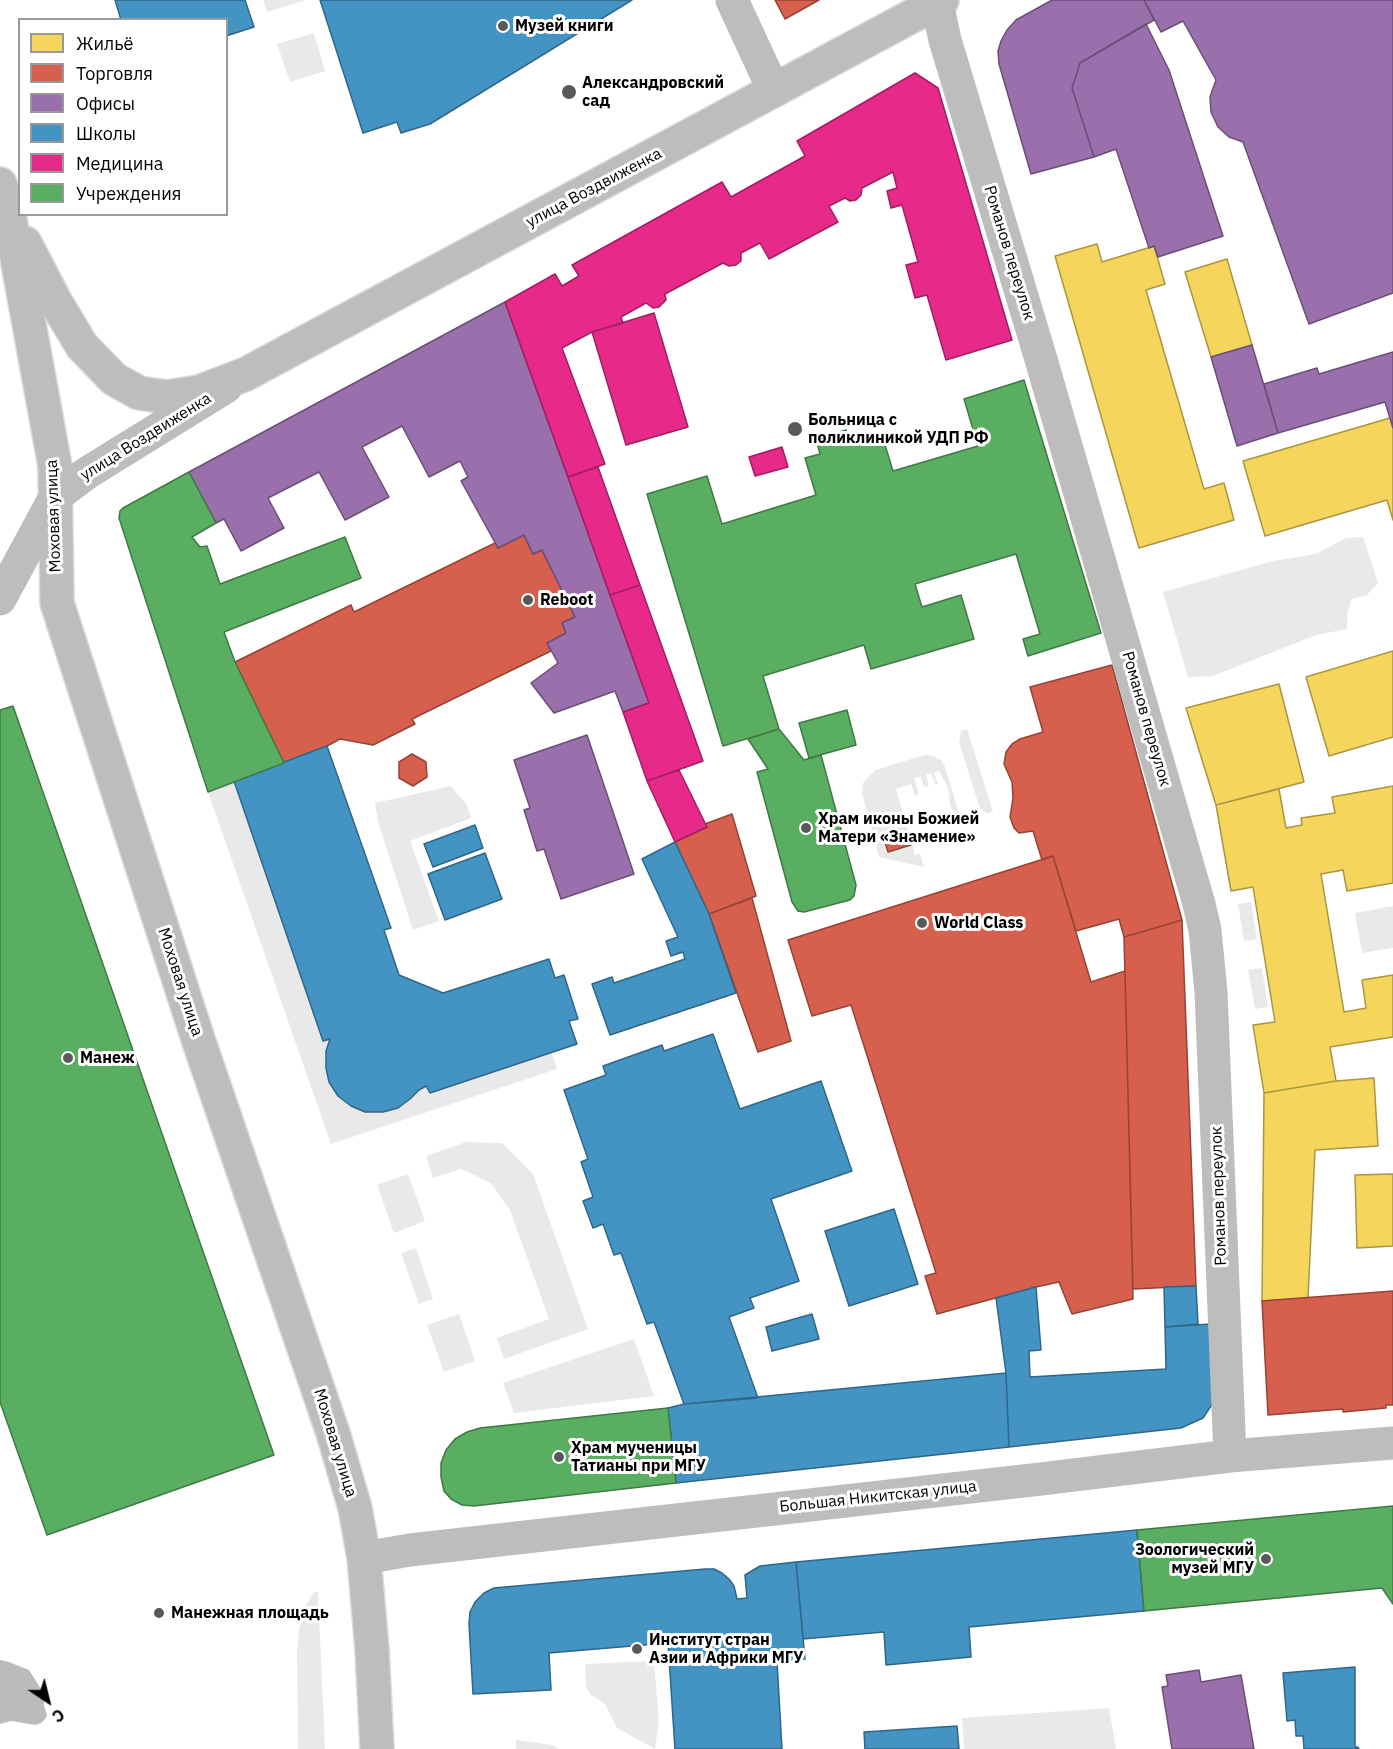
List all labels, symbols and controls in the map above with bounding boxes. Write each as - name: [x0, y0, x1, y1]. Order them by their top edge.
- place label: Музей книги: [515, 16, 614, 36]
- legend: [18, 18, 228, 216]
- marker: Музей книги: [496, 19, 510, 33]
- text: Жильё: [76, 32, 133, 55]
- text: Торговля: [76, 62, 153, 85]
- place label: Александровский сад: [582, 73, 724, 111]
- marker: Александровский сад: [560, 83, 578, 101]
- text: Офисы: [76, 92, 135, 115]
- text: Школы: [76, 122, 136, 145]
- street label: улица Воздвиженка: [523, 144, 665, 232]
- text: Медицина: [76, 152, 163, 175]
- text: Учреждения: [76, 182, 181, 205]
- street label: Романов переулок: [979, 183, 1039, 323]
- street label: улица Воздвиженка: [77, 389, 215, 485]
- place label: Больница с поликлиникой УДП РФ: [808, 410, 988, 448]
- marker: Больница с поликлиникой УДП РФ: [786, 420, 804, 438]
- street label: Моховая улица: [42, 459, 66, 573]
- place label: Reboot: [540, 590, 593, 610]
- marker: Reboot: [521, 593, 535, 607]
- street label: Романов переулок: [1118, 649, 1174, 789]
- place label: Храм иконы Божией Матери «Знамение»: [818, 809, 979, 847]
- marker: Храм иконы Божией Матери «Знамение»: [799, 821, 813, 835]
- place label: World Class: [934, 913, 1023, 933]
- marker: World Class: [915, 916, 929, 930]
- street label: Моховая улица: [153, 925, 207, 1039]
- place label: Манеж: [80, 1048, 135, 1068]
- marker: Манеж: [61, 1051, 75, 1065]
- street label: Романов переулок: [1207, 1126, 1231, 1266]
- street label: Моховая улица: [309, 1386, 361, 1500]
- place label: Храм мученицы Татианы при МГУ: [571, 1438, 706, 1476]
- marker: Храм мученицы Татианы при МГУ: [552, 1450, 566, 1464]
- street label: Большая Никитская улица: [778, 1477, 978, 1517]
- place label: Зоологический музей МГУ: [1135, 1540, 1254, 1578]
- marker: Зоологический музей МГУ: [1259, 1552, 1273, 1566]
- place label: Манежная площадь: [171, 1603, 329, 1623]
- marker: Манежная площадь: [152, 1606, 166, 1620]
- place label: Институт стран Азии и Африки МГУ: [649, 1630, 803, 1668]
- marker: Институт стран Азии и Африки МГУ: [630, 1642, 644, 1656]
- north arrow: [18, 1671, 78, 1731]
- text: С: [48, 1705, 68, 1727]

